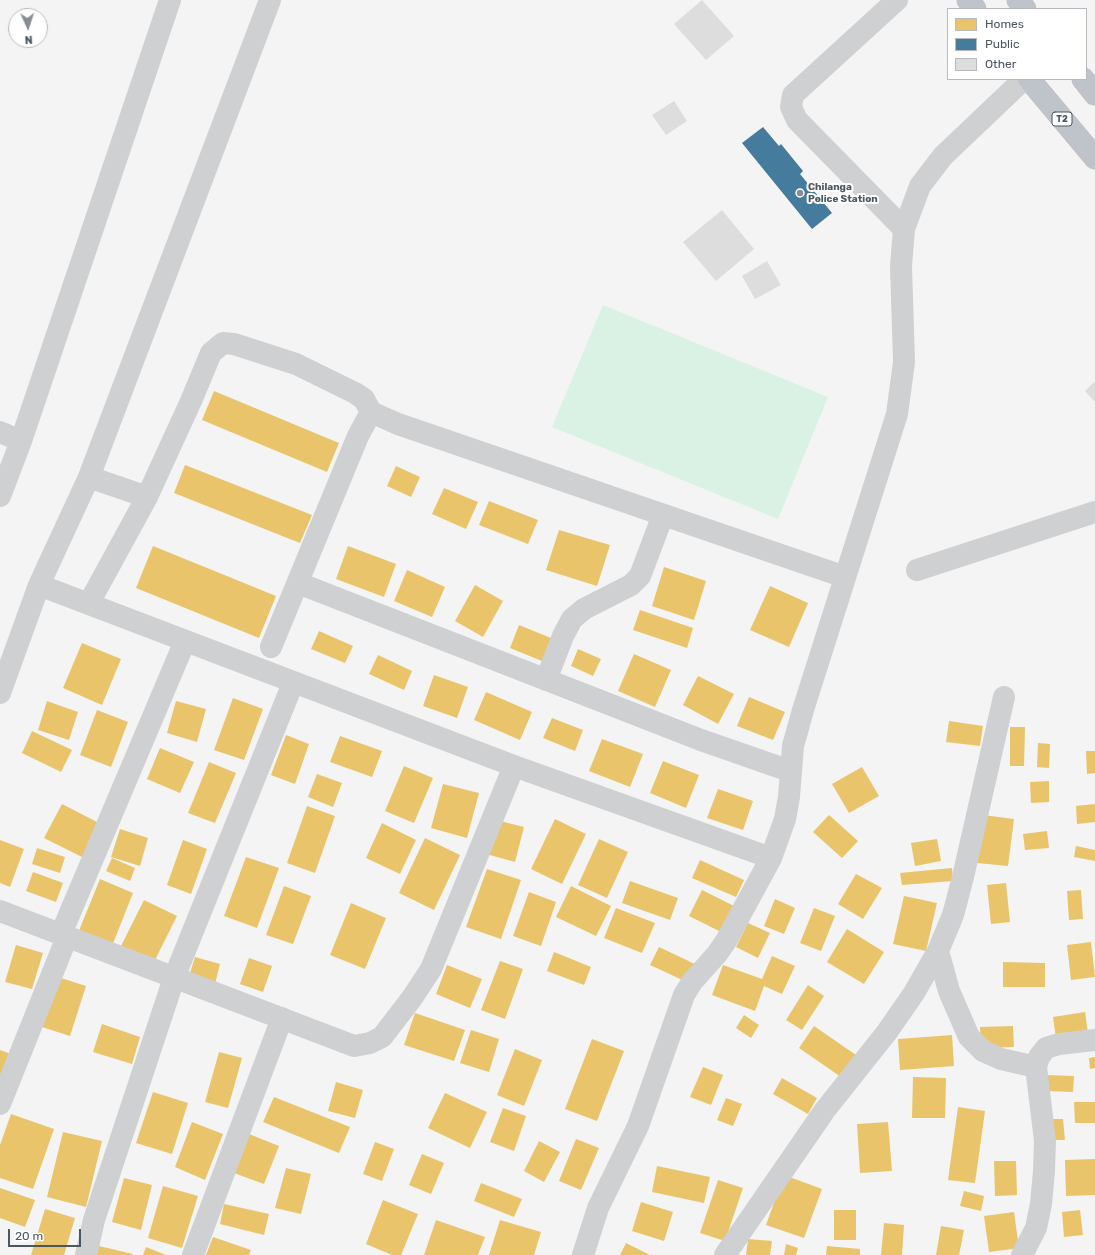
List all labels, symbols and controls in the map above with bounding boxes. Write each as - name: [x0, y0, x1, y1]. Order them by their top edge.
- north arrow: [8, 8, 48, 48]
- legend: [947, 8, 1087, 80]
- text: Homes: [985, 17, 1024, 31]
- text: N: [24, 33, 33, 46]
- text: Public: [985, 37, 1020, 51]
- text: Other: [985, 57, 1016, 71]
- road number: T2: [1052, 112, 1072, 126]
- place label: Chilanga Police Station: [808, 181, 878, 204]
- marker: Chilanga Police Station: [795, 188, 805, 198]
- scale bar: [10, 1221, 83, 1247]
- text: 20 m: [15, 1229, 43, 1243]

